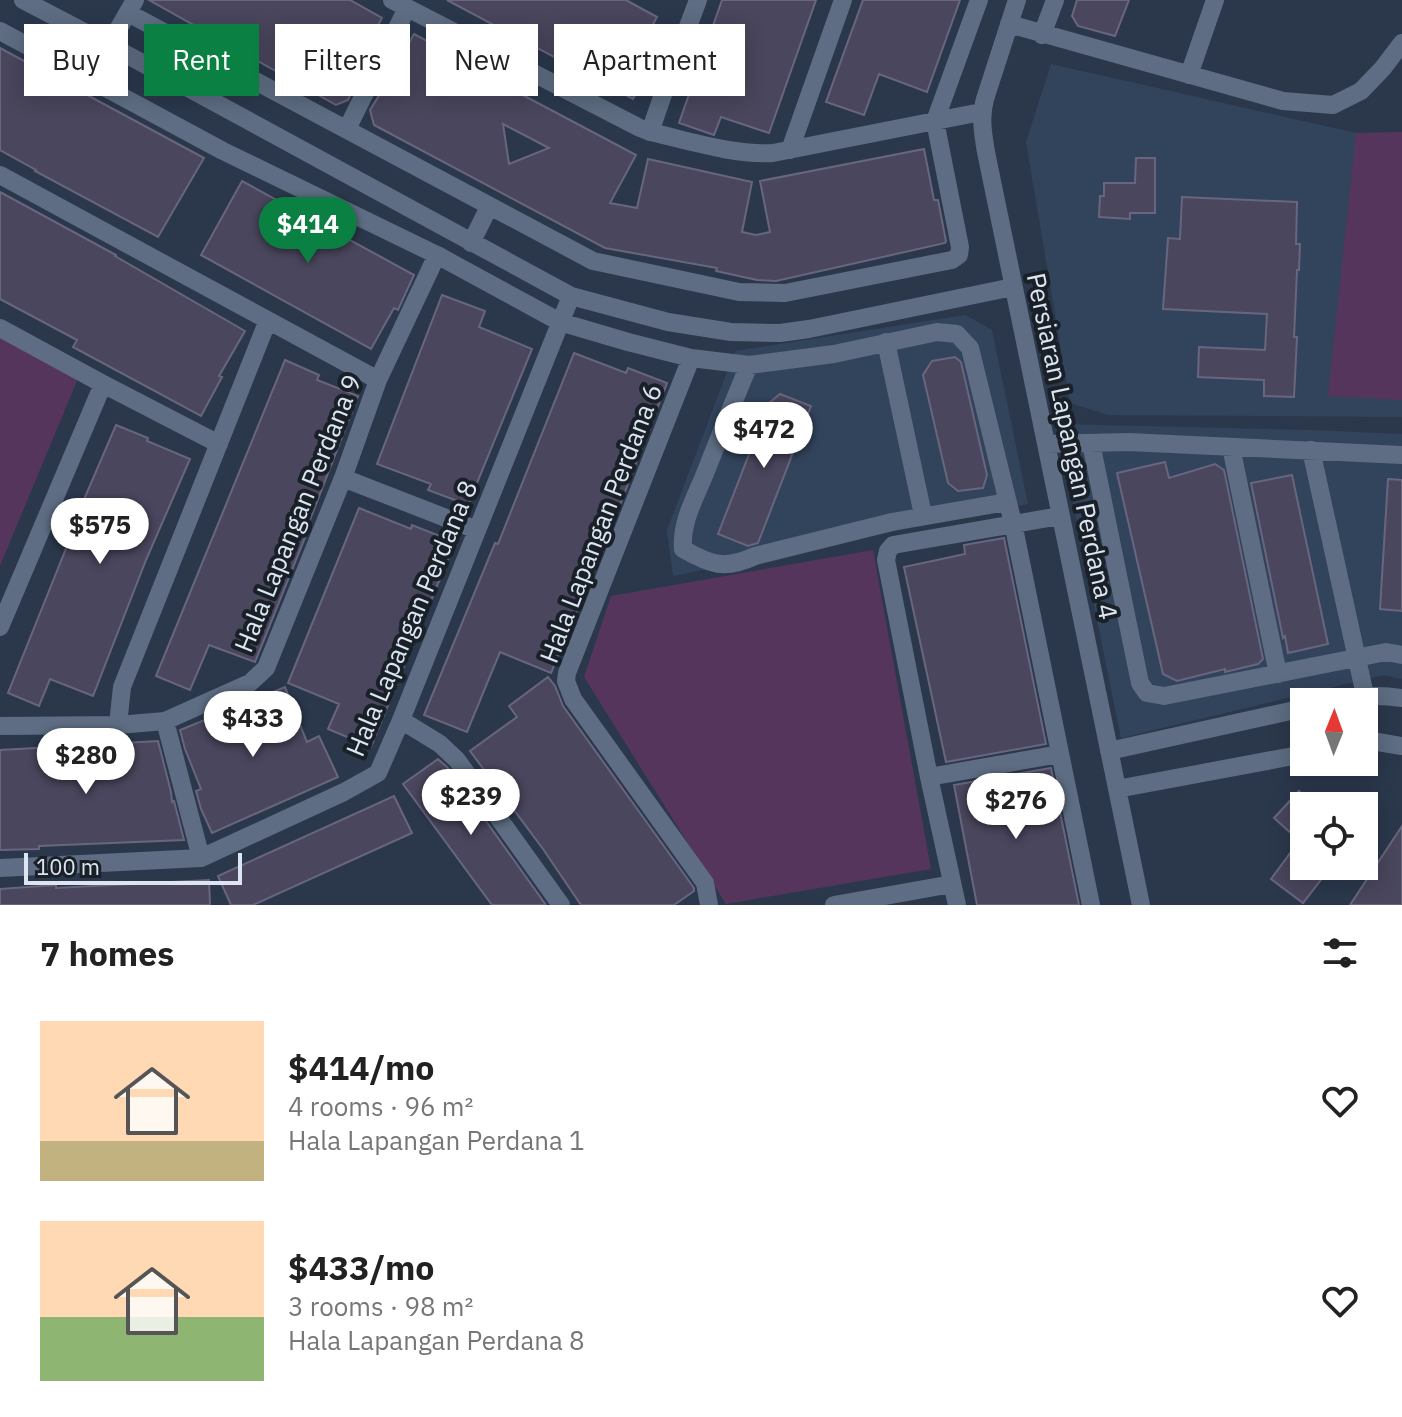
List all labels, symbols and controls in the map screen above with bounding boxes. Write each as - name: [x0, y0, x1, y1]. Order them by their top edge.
- chip: Buy: [24, 24, 128, 96]
- chip: Rent: [144, 24, 259, 96]
- chip: Filters: [275, 24, 410, 96]
- chip: New: [426, 24, 538, 96]
- chip: Apartment: [554, 24, 745, 96]
- pin: $414: [261, 197, 355, 265]
- text: $414: [277, 206, 339, 240]
- street label: Persiaran Lapangan Perdana 4: [1020, 270, 1126, 622]
- street label: Hala Lapangan Perdana 9: [226, 369, 368, 657]
- street label: Hala Lapangan Perdana 6: [531, 378, 669, 668]
- pin: $472: [717, 402, 811, 470]
- text: $472: [733, 411, 795, 445]
- street label: Hala Lapangan Perdana 8: [337, 475, 485, 761]
- pin: $575: [53, 498, 147, 566]
- text: $575: [69, 507, 131, 541]
- north arrow: [1290, 688, 1378, 776]
- map controls: [1290, 688, 1378, 880]
- pin: $433: [206, 691, 300, 759]
- text: $433: [222, 700, 284, 734]
- pin: $280: [39, 728, 133, 796]
- text: $280: [55, 737, 117, 771]
- pin: $239: [424, 769, 518, 837]
- pin: $276: [969, 773, 1063, 841]
- text: $239: [440, 778, 502, 812]
- text: $276: [985, 782, 1047, 816]
- button: locate: [1290, 792, 1378, 880]
- scale bar: [24, 849, 242, 885]
- text: 100 m: [36, 852, 100, 881]
- text: 7 homes: [40, 931, 175, 975]
- icon: filters: [1318, 931, 1362, 975]
- text: $414/mo: [288, 1045, 435, 1089]
- icon: home: [104, 1053, 200, 1149]
- icon: heart: [1318, 1079, 1362, 1123]
- text: 4 rooms · 96 m²: [288, 1089, 473, 1123]
- text: Hala Lapangan Perdana 1: [288, 1123, 585, 1157]
- text: $433/mo: [288, 1245, 435, 1289]
- icon: home: [104, 1253, 200, 1349]
- icon: heart: [1318, 1279, 1362, 1323]
- text: 3 rooms · 98 m²: [288, 1289, 473, 1323]
- text: Hala Lapangan Perdana 8: [288, 1323, 585, 1357]

